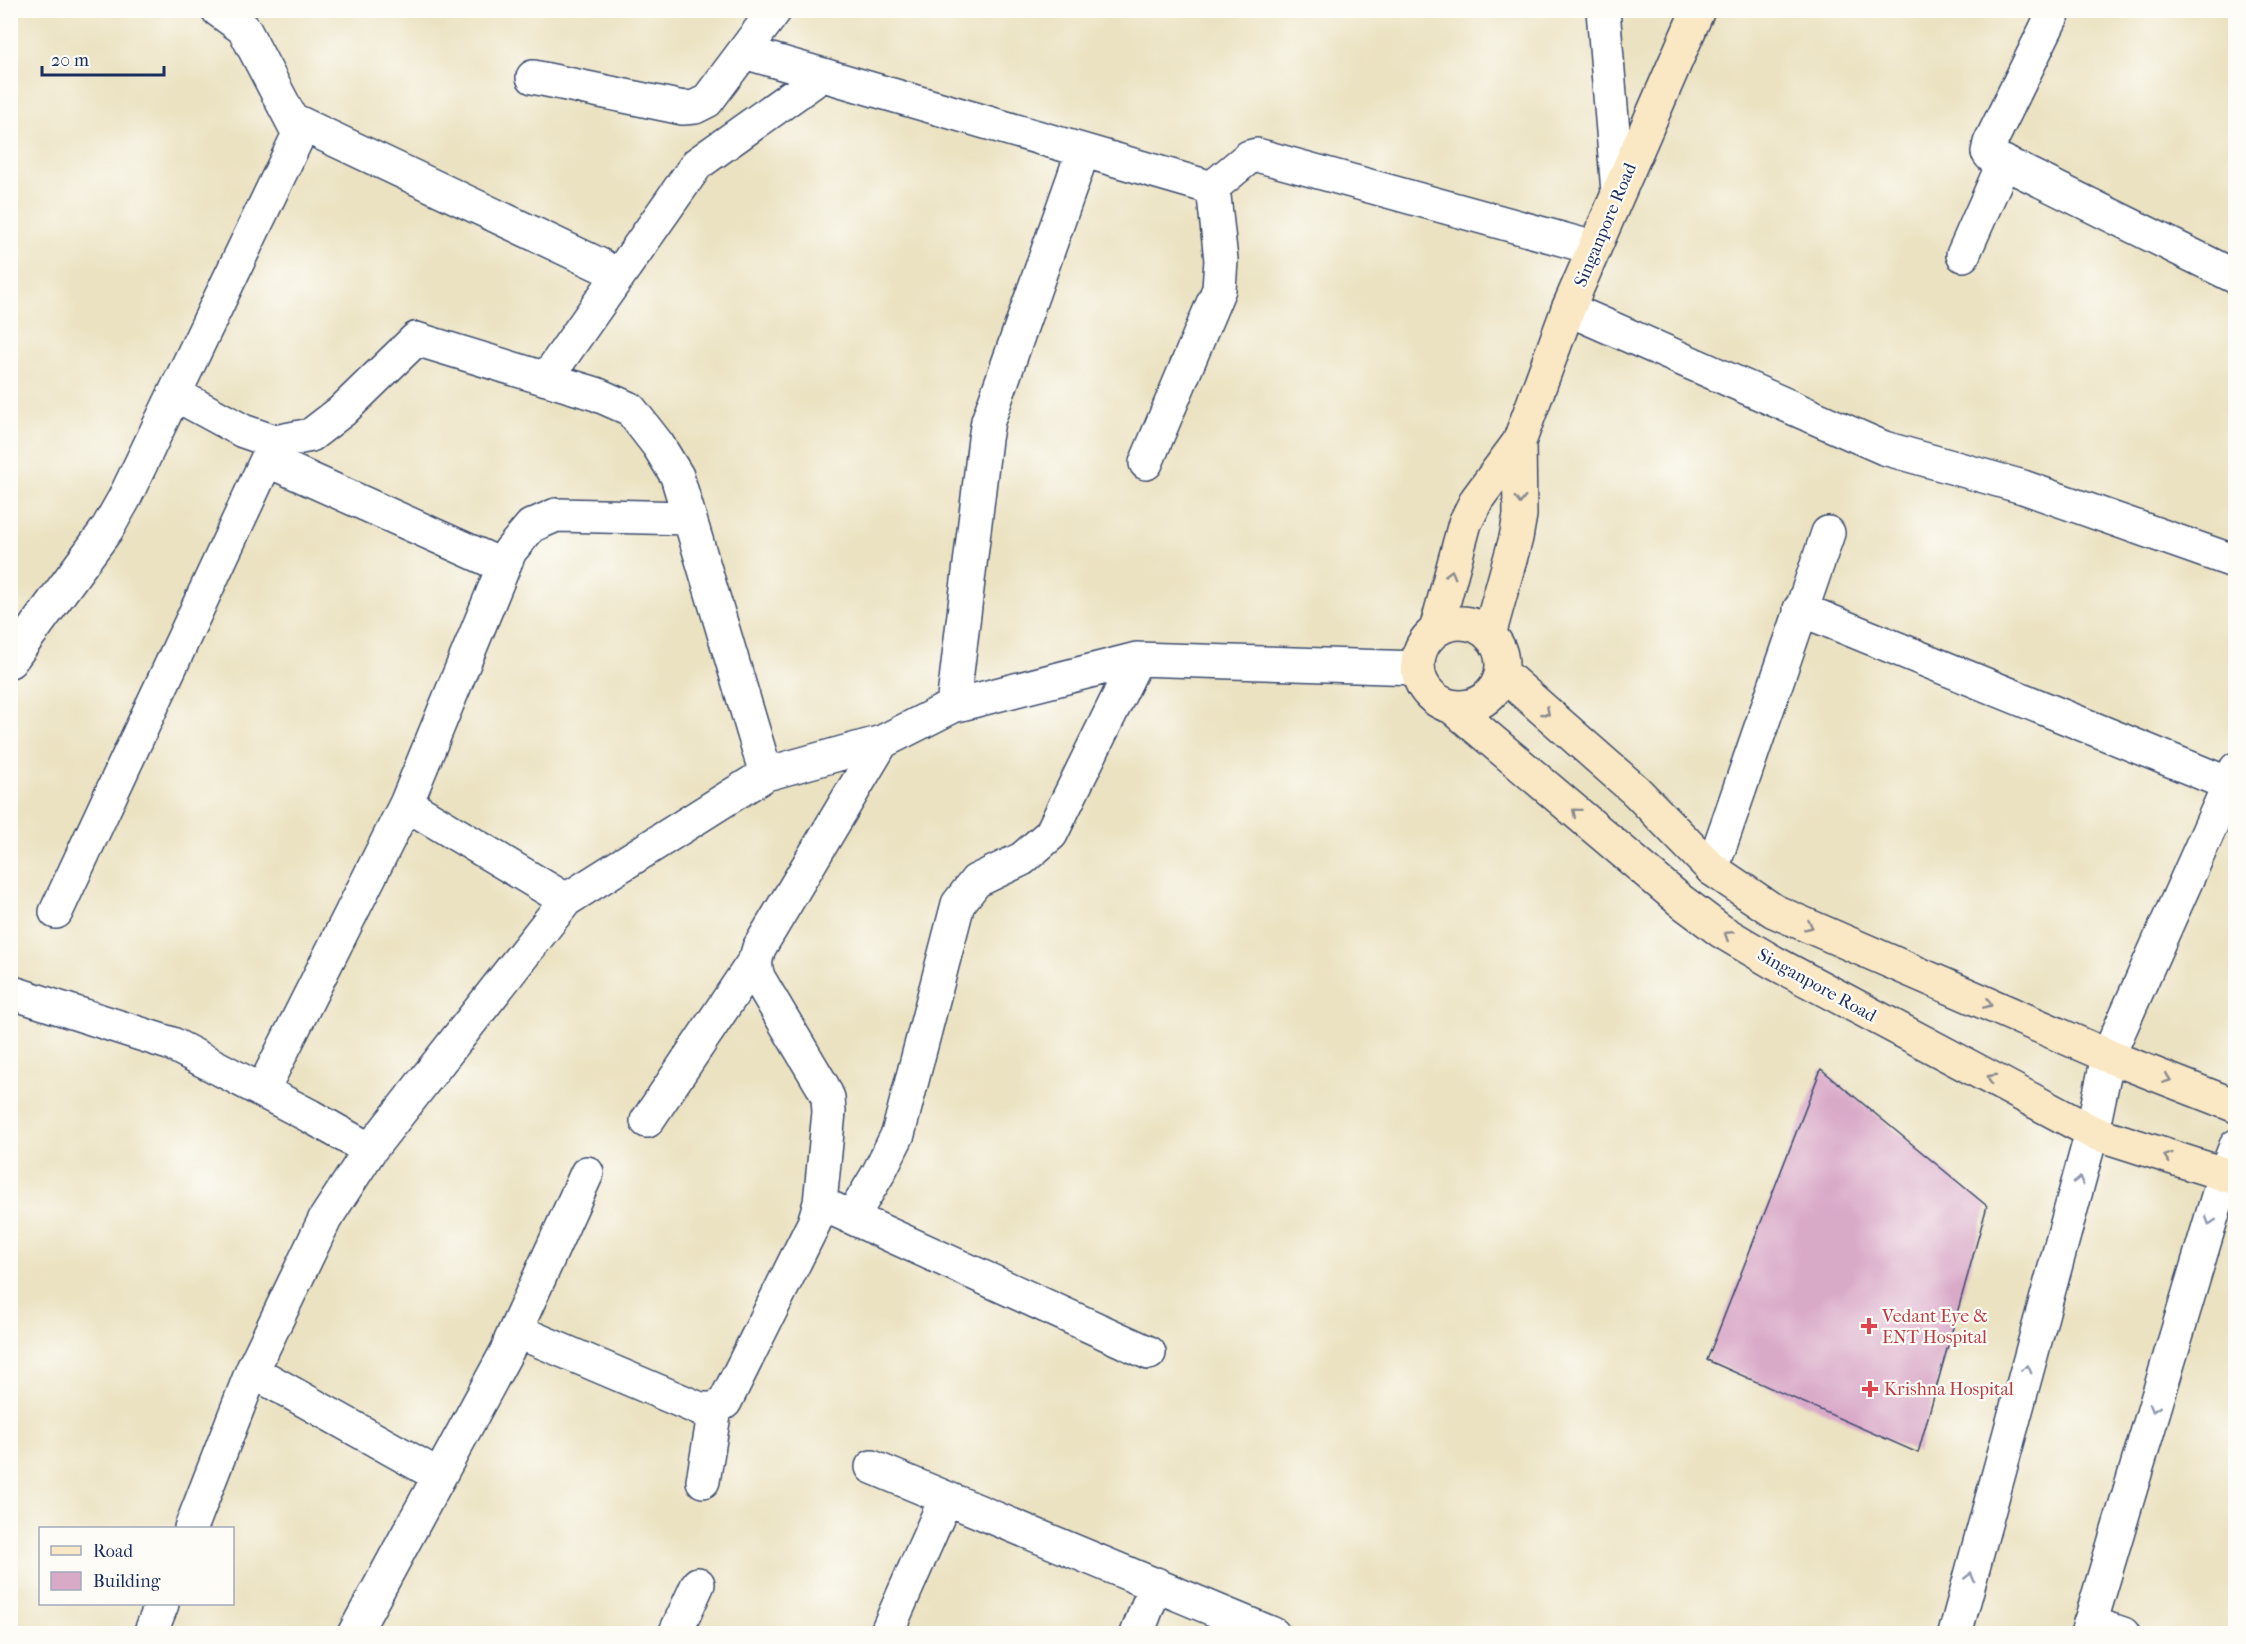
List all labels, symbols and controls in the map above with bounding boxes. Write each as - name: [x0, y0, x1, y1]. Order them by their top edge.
- scale bar: [42, 39, 164, 77]
- text: 20 m: [51, 50, 89, 71]
- street label: Singanpore Road: [1570, 160, 1641, 290]
- one-way arrow: [1513, 496, 1526, 505]
- one-way arrow: [1444, 569, 1456, 579]
- one-way arrow: [1539, 705, 1549, 716]
- one-way arrow: [1572, 808, 1583, 819]
- one-way arrow: [1802, 919, 1813, 931]
- one-way arrow: [1724, 930, 1734, 942]
- street label: Singanpore Road: [1754, 944, 1880, 1027]
- one-way arrow: [1981, 997, 1992, 1009]
- one-way arrow: [2162, 1072, 2172, 1085]
- one-way arrow: [1987, 1074, 1997, 1085]
- one-way arrow: [2163, 1152, 2174, 1165]
- one-way arrow: [2071, 1176, 2084, 1186]
- one-way arrow: [2205, 1216, 2217, 1226]
- place label: Vedant Eye & ENT Hospital: [1881, 1306, 1988, 1348]
- marker: Vedant Eye & ENT Hospital: [1860, 1317, 1878, 1335]
- one-way arrow: [2020, 1364, 2032, 1375]
- place label: Krishna Hospital: [1884, 1379, 2014, 1400]
- marker: Krishna Hospital: [1861, 1380, 1879, 1398]
- one-way arrow: [2149, 1402, 2161, 1413]
- legend: [39, 1527, 234, 1605]
- text: Road: [93, 1541, 133, 1562]
- text: Building: [93, 1571, 161, 1592]
- one-way arrow: [1963, 1572, 1975, 1583]

